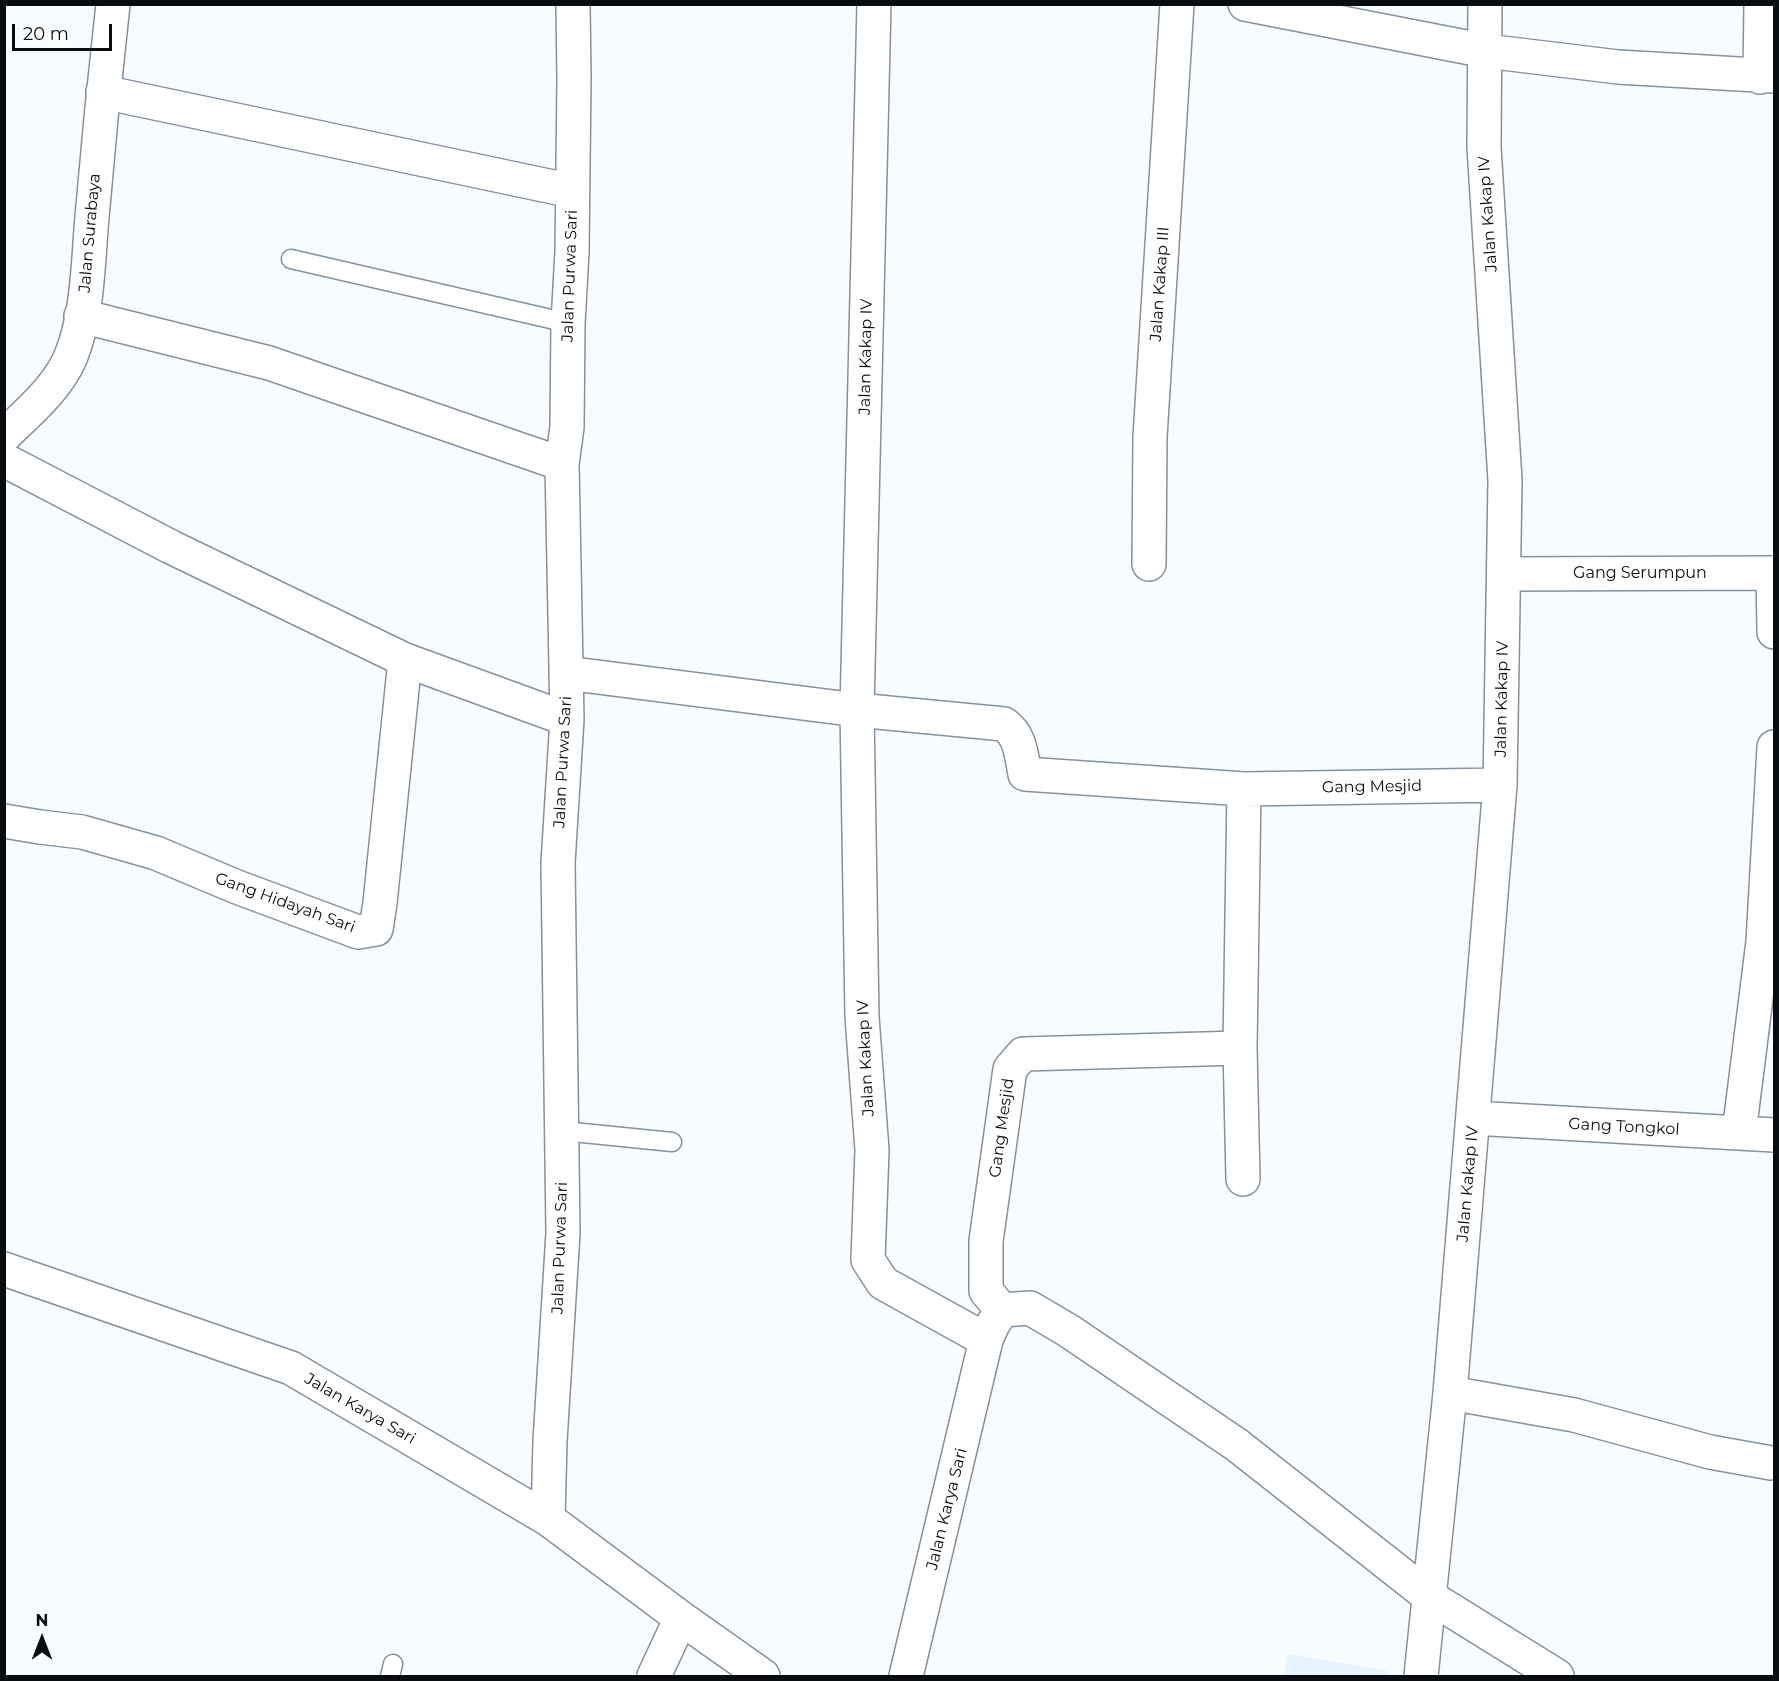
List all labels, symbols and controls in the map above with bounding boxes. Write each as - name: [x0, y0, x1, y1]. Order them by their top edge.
- scale bar: [15, 12, 116, 50]
- text: 20 m: [23, 23, 69, 45]
- street label: Jalan Kakap IV: [1474, 155, 1502, 273]
- street label: Jalan Surabaya: [75, 173, 105, 293]
- street label: Jalan Purwa Sari: [558, 210, 582, 342]
- street label: Jalan Kakap III: [1146, 226, 1174, 342]
- street label: Jalan Kakap IV: [855, 299, 877, 415]
- street label: Gang Serumpun: [1573, 563, 1707, 583]
- street label: Jalan Kakap IV: [1491, 641, 1513, 757]
- street label: Jalan Purwa Sari: [550, 695, 576, 829]
- street label: Gang Mesjid: [1322, 777, 1422, 797]
- street label: Gang Hidayah Sari: [212, 869, 358, 937]
- street label: Jalan Kakap IV: [853, 999, 879, 1117]
- street label: Gang Mesjid: [986, 1077, 1018, 1179]
- street label: Gang Tongkol: [1568, 1114, 1680, 1140]
- street label: Jalan Kakap IV: [1453, 1125, 1483, 1243]
- street label: Jalan Purwa Sari: [548, 1182, 572, 1314]
- street label: Jalan Karya Sari: [301, 1369, 419, 1449]
- street label: Jalan Karya Sari: [923, 1446, 971, 1572]
- north arrow: [12, 1609, 72, 1669]
- text: N: [36, 1611, 48, 1630]

